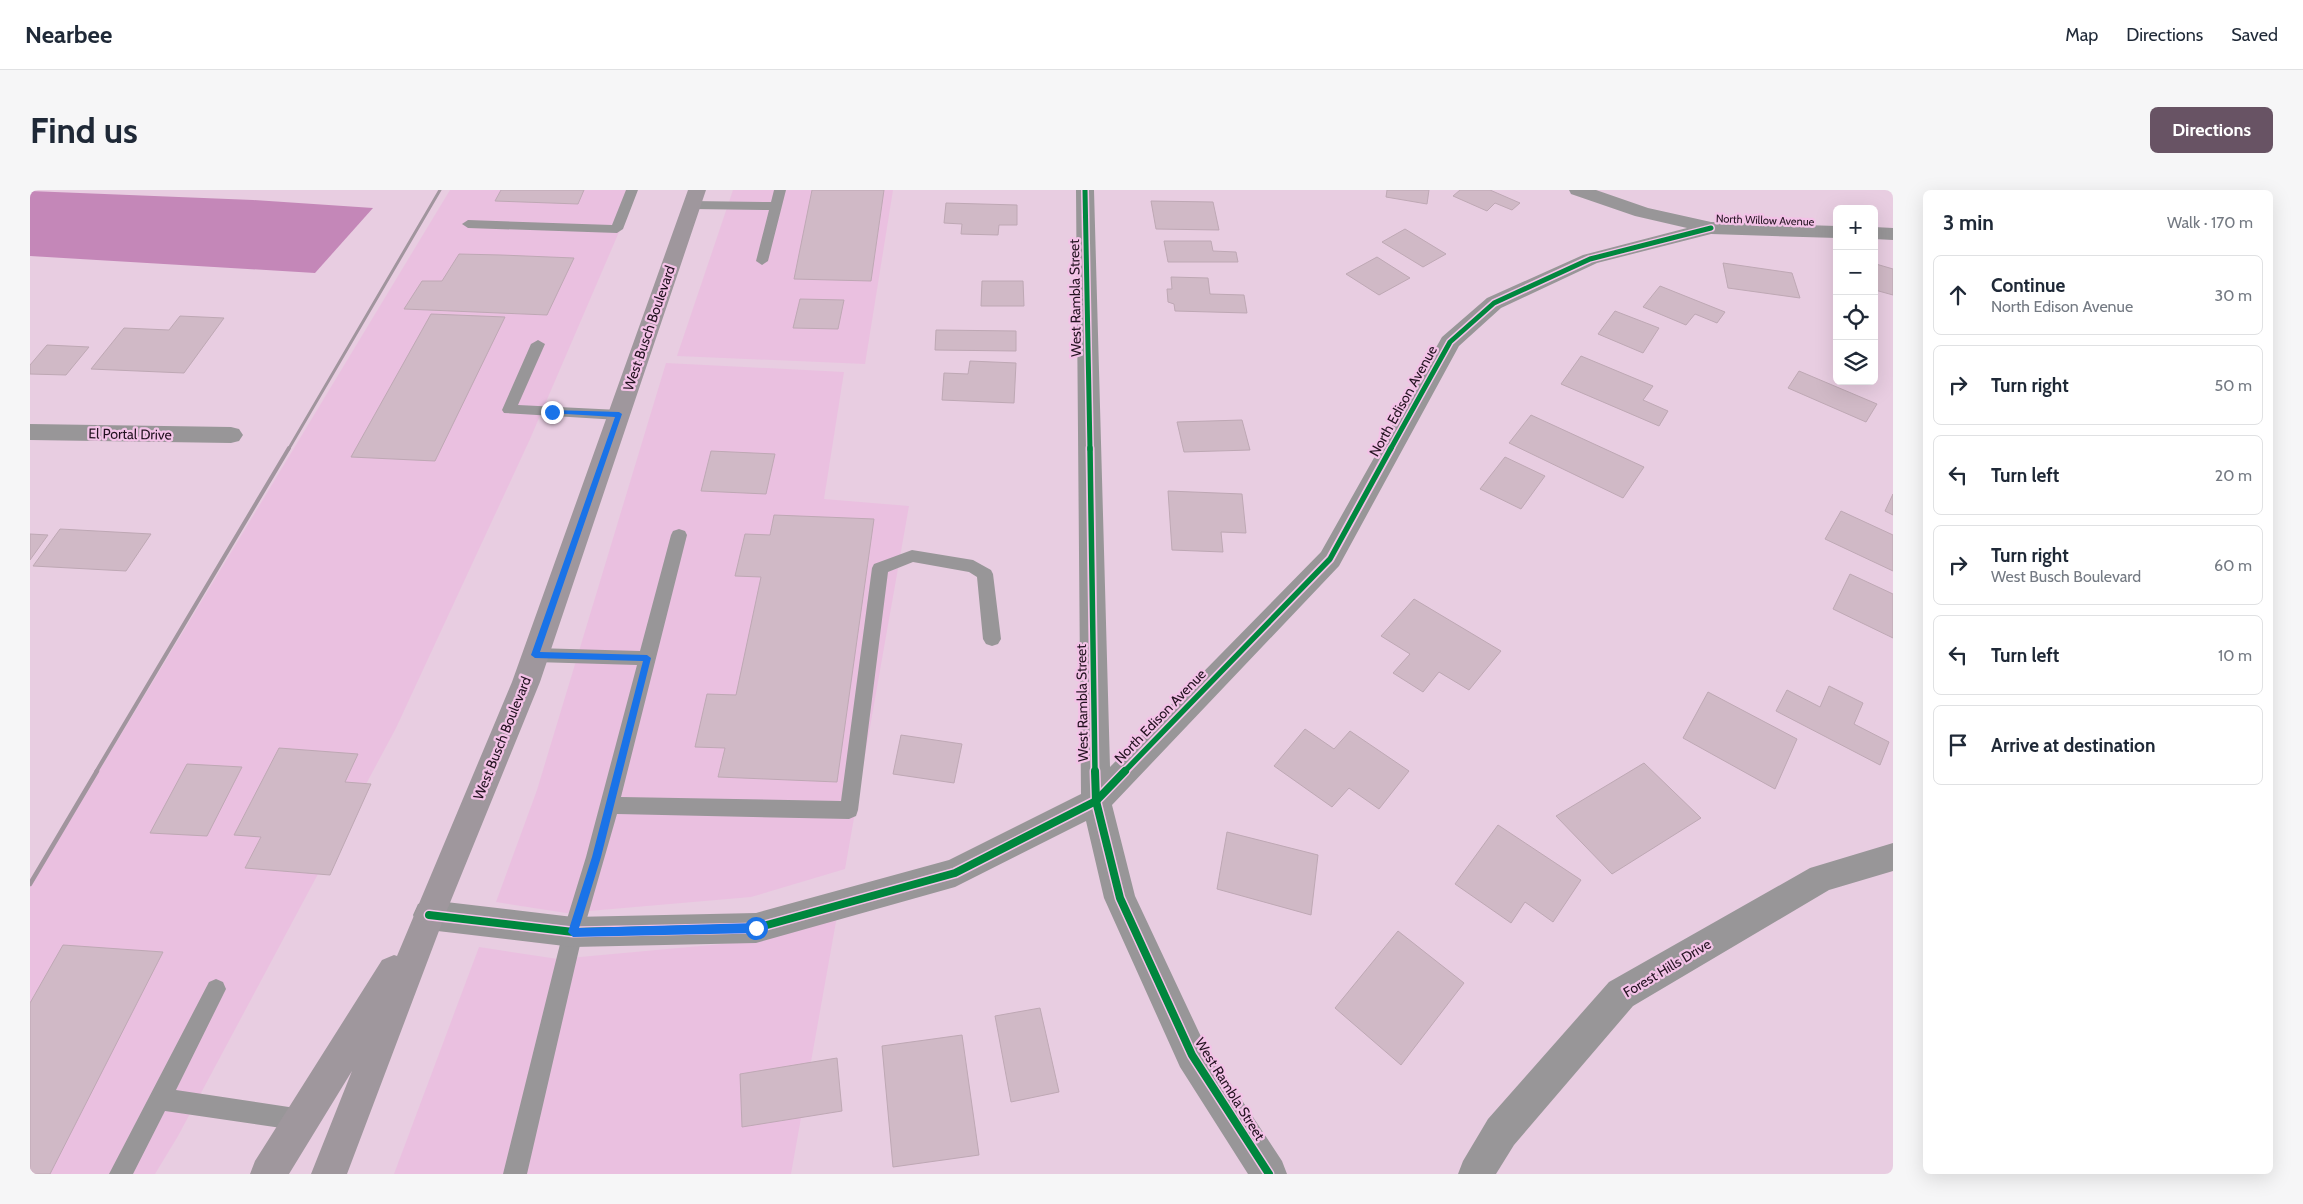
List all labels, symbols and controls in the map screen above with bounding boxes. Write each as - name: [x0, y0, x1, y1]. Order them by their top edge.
- text: Nearbee: [25, 20, 112, 49]
- text: Map: [2065, 24, 2098, 46]
- text: Directions: [2126, 24, 2203, 46]
- text: Saved: [2231, 24, 2278, 46]
- button: Directions: [2150, 107, 2273, 153]
- text: Find us: [30, 109, 138, 152]
- map controls: [1833, 205, 1878, 385]
- button: +: [1833, 205, 1878, 250]
- text: 3 min: [1943, 210, 1994, 235]
- street label: North Willow Avenue: [1716, 211, 1815, 229]
- text: Walk · 170 m: [2167, 213, 2253, 232]
- street label: West Rambla Street: [1065, 239, 1085, 357]
- button: −: [1833, 250, 1878, 295]
- street label: West Busch Boulevard: [619, 263, 679, 393]
- text: Continue: [1991, 274, 2065, 297]
- icon: ahead: [1944, 281, 1972, 309]
- text: 30 m: [2215, 286, 2252, 305]
- button: locate: [1833, 295, 1878, 340]
- text: North Edison Avenue: [1991, 297, 2133, 316]
- button: layers: [1833, 340, 1878, 385]
- street label: North Edison Avenue: [1365, 342, 1441, 460]
- icon: right: [1944, 371, 1972, 399]
- text: Turn right: [1991, 374, 2069, 397]
- text: 50 m: [2215, 376, 2252, 395]
- route end: [541, 401, 564, 424]
- street label: El Portal Drive: [88, 424, 172, 444]
- icon: left: [1944, 461, 1972, 489]
- text: Turn left: [1991, 464, 2059, 487]
- text: 20 m: [2215, 466, 2252, 485]
- text: Turn right: [1991, 544, 2069, 567]
- icon: right: [1944, 551, 1972, 579]
- text: 60 m: [2214, 556, 2252, 575]
- text: West Busch Boulevard: [1991, 567, 2141, 586]
- icon: left: [1944, 641, 1972, 669]
- street label: West Rambla Street: [1072, 644, 1092, 762]
- text: Turn left: [1991, 644, 2059, 667]
- text: 10 m: [2218, 646, 2252, 665]
- street label: North Edison Avenue: [1110, 665, 1210, 767]
- street label: West Busch Boulevard: [469, 674, 535, 802]
- icon: arrive: [1944, 731, 1972, 759]
- text: Arrive at destination: [1991, 734, 2155, 757]
- route start: [745, 917, 768, 940]
- street label: Forest Hills Drive: [1620, 935, 1714, 1001]
- street label: West Rambla Street: [1191, 1034, 1269, 1144]

